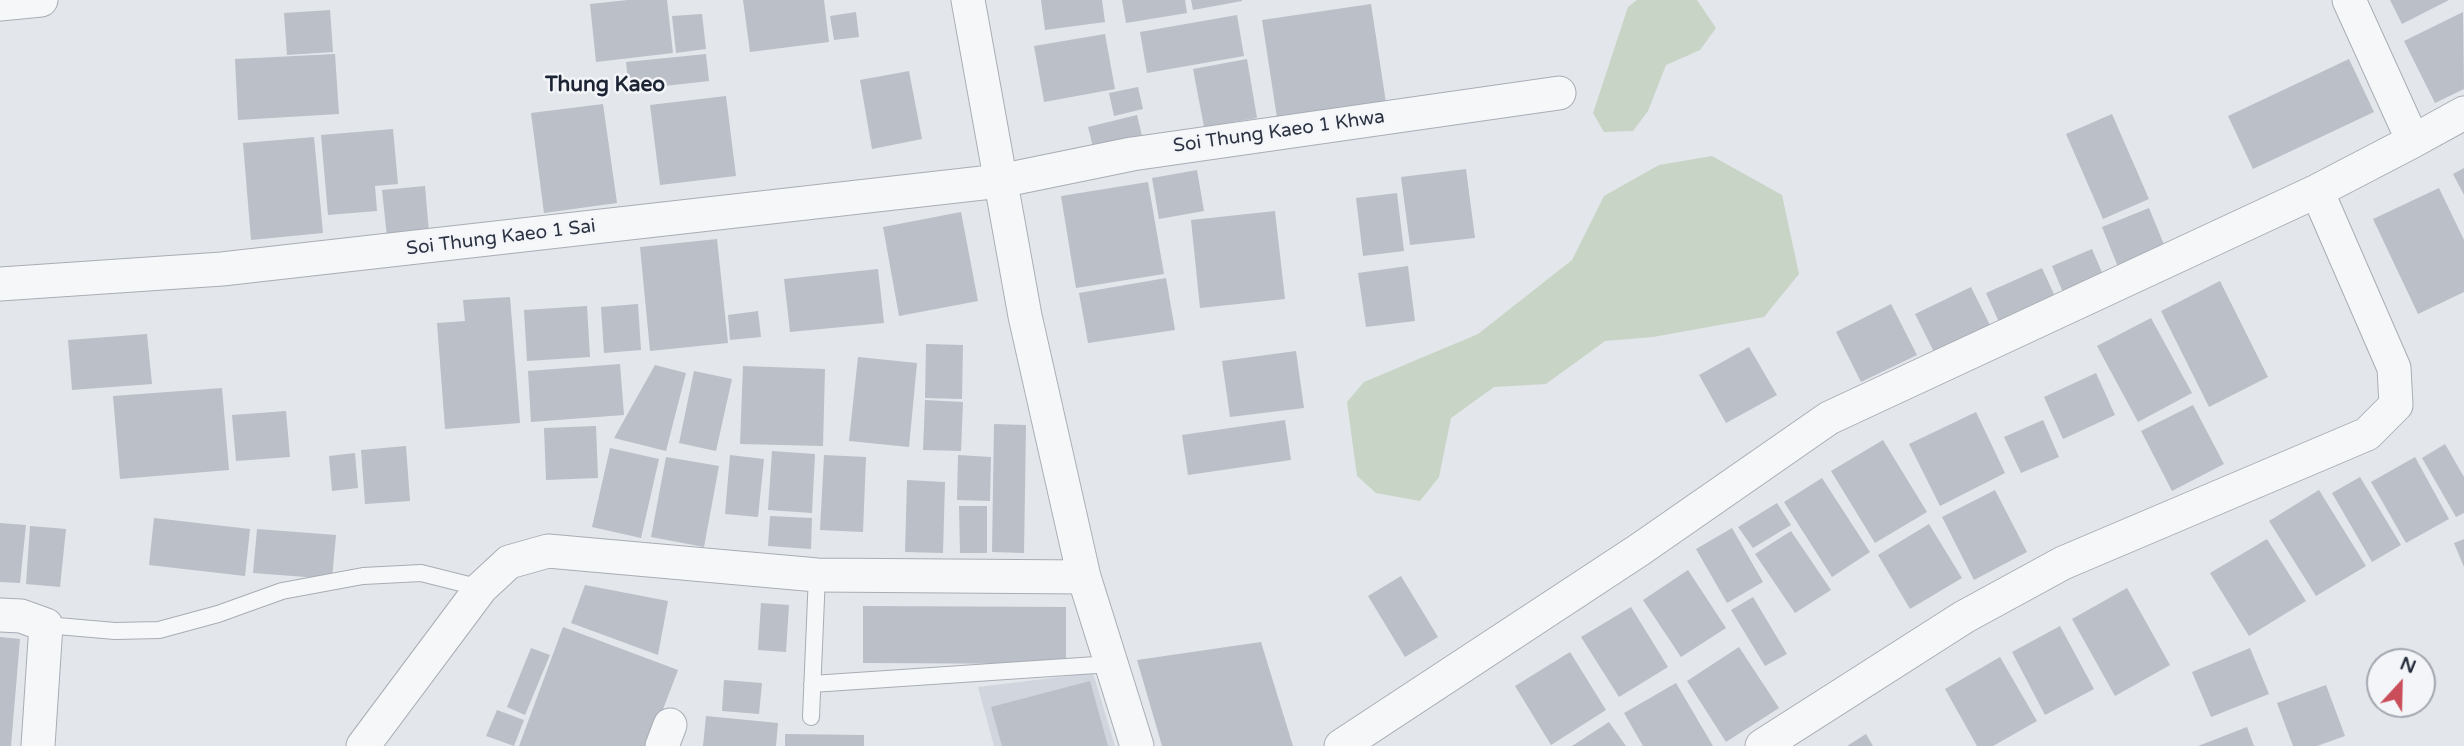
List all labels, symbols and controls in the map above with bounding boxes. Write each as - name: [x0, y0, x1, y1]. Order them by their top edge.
- district label: Thung Kaeo: [545, 72, 665, 98]
- street label: Soi Thung Kaeo 1 Khwa: [1172, 106, 1386, 158]
- street label: Soi Thung Kaeo 1 Sai: [405, 215, 597, 261]
- north arrow: [2366, 648, 2436, 718]
- text: N: [2397, 652, 2419, 678]

